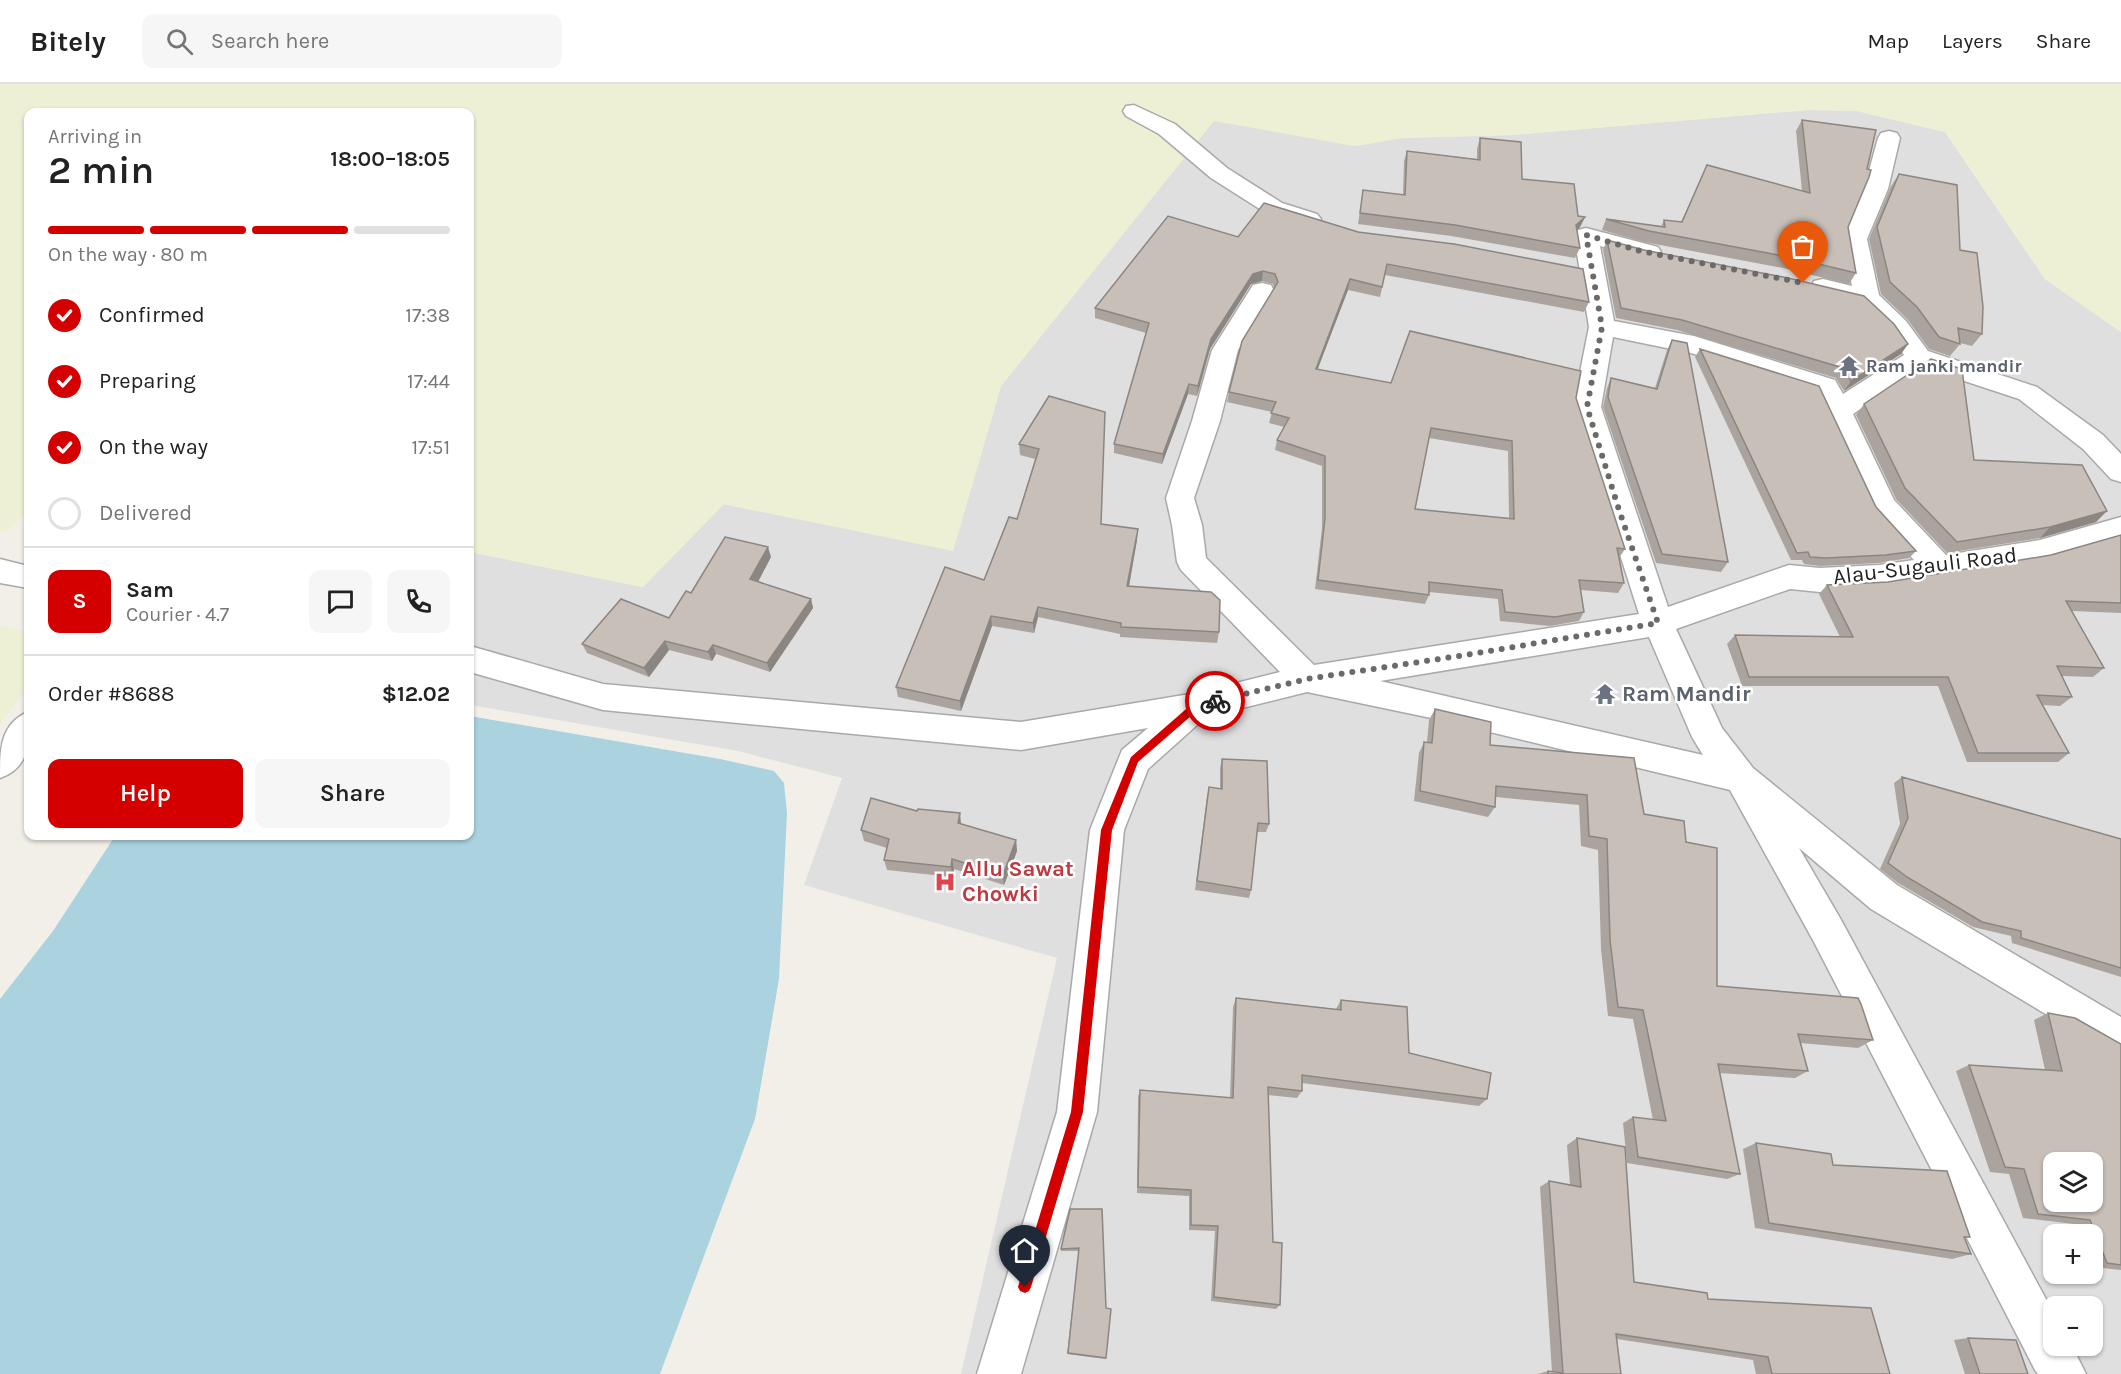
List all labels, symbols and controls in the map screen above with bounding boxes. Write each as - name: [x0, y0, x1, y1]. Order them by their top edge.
- search box: [142, 14, 562, 68]
- text: Bitely: [30, 25, 106, 58]
- icon: search: [163, 25, 196, 58]
- text: Search here: [211, 28, 329, 54]
- text: Map: [1867, 29, 1909, 53]
- text: Layers: [1942, 29, 2003, 53]
- text: Share: [2036, 29, 2091, 53]
- text: Arriving in: [48, 125, 142, 148]
- text: 18:00–18:05: [330, 146, 450, 172]
- text: 2 min: [48, 147, 154, 193]
- pin: [1777, 221, 1828, 283]
- icon: bag: [1786, 230, 1819, 263]
- text: On the way · 80 m: [48, 243, 208, 266]
- icon: check: [48, 299, 81, 332]
- text: Confirmed: [99, 302, 205, 328]
- text: 17:38: [405, 304, 450, 327]
- temple icon: Ram janki mandir: [1837, 354, 1861, 378]
- place label: Ram janki mandir: [1866, 355, 2021, 377]
- icon: check: [48, 365, 81, 398]
- text: Preparing: [99, 368, 196, 394]
- text: 17:44: [407, 370, 450, 393]
- icon: check: [48, 431, 81, 464]
- text: On the way: [99, 434, 208, 460]
- text: 17:51: [411, 436, 450, 459]
- text: Delivered: [99, 500, 192, 526]
- street label: Alau-Sugauli Road: [1832, 542, 2018, 590]
- button: chat: [309, 570, 372, 633]
- button: phone: [387, 570, 450, 633]
- text: Sam: [126, 577, 174, 603]
- text: S: [72, 588, 87, 614]
- text: Courier · 4.7: [126, 603, 229, 626]
- courier: [1185, 671, 1245, 731]
- text: Order #8688: [48, 681, 175, 707]
- text: $12.02: [382, 681, 450, 707]
- place label: Ram Mandir: [1622, 681, 1751, 707]
- temple icon: Ram Mandir: [1593, 682, 1617, 706]
- icon: bike: [1199, 685, 1232, 718]
- button: Help: [48, 759, 243, 828]
- button: Share: [255, 759, 450, 828]
- place label: Allu Sawat Chowki: [962, 856, 1074, 907]
- hospital icon: Allu Sawat Chowki: [933, 870, 957, 894]
- map controls: [2043, 1152, 2103, 1356]
- button: layers: [2043, 1152, 2103, 1212]
- button: +: [2043, 1224, 2103, 1284]
- pin: [999, 1225, 1050, 1287]
- icon: home: [1008, 1234, 1041, 1267]
- button: −: [2043, 1296, 2103, 1356]

